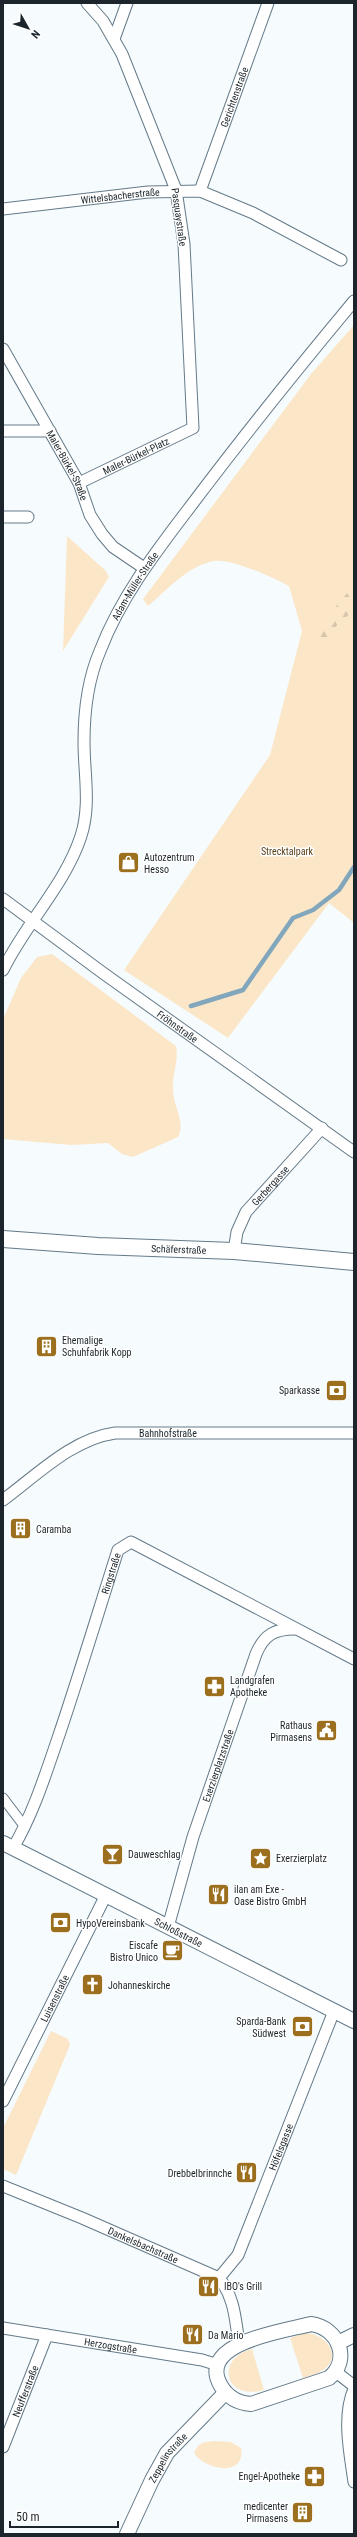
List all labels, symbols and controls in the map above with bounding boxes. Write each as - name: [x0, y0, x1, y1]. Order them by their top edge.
- north arrow: [8, 8, 48, 48]
- text: N: [28, 27, 43, 41]
- street label: Gerichtenstraße: [218, 65, 250, 128]
- street label: Wittelsbacherstraße: [80, 186, 160, 205]
- street label: Pasquaystraße: [169, 187, 189, 247]
- street label: Maler-Bürkel-Straße: [45, 428, 90, 502]
- street label: Maler-Bürkel-Platz: [101, 435, 171, 476]
- street label: Adam-Müller-Straße: [109, 549, 160, 622]
- park label: Strecktalpark: [261, 846, 314, 857]
- shop icon: Autozentrum Hesso: [115, 850, 141, 876]
- place label: Autozentrum Hesso: [144, 852, 195, 875]
- street label: Fröhnstraße: [155, 1008, 200, 1045]
- street label: Gerbergasse: [249, 1163, 291, 1208]
- street label: Schäferstraße: [151, 1242, 207, 1255]
- building icon: Ehemalige Schuhfabrik Kopp: [34, 1333, 60, 1359]
- place label: Ehemalige Schuhfabrik Kopp: [62, 1335, 132, 1358]
- bank icon: Sparkasse: [323, 1377, 349, 1403]
- place label: Sparkasse: [279, 1385, 320, 1396]
- street label: Bahnhofstraße: [139, 1428, 197, 1439]
- building icon: Caramba: [8, 1516, 34, 1542]
- place label: Caramba: [36, 1524, 72, 1535]
- street label: Ringstraße: [99, 1551, 122, 1595]
- pharmacy icon: Landgrafen Apotheke: [202, 1673, 228, 1699]
- place label: Landgrafen Apotheke: [230, 1675, 275, 1698]
- public building icon: Rathaus Pirmasens: [314, 1718, 340, 1744]
- place label: Rathaus Pirmasens: [270, 1720, 312, 1743]
- street label: Exerzierplatzstraße: [200, 1728, 235, 1803]
- bar icon: Dauweschlag: [99, 1841, 125, 1867]
- place icon: Exerzierplatz: [248, 1845, 274, 1871]
- place label: Dauweschlag: [128, 1849, 181, 1860]
- place label: Exerzierplatz: [276, 1853, 327, 1864]
- restaurant icon: ilan am Exe - Oase Bistro GmbH: [205, 1882, 231, 1908]
- place label: ilan am Exe - Oase Bistro GmbH: [234, 1884, 306, 1907]
- bank icon: HypoVereinsbank: [47, 1910, 73, 1936]
- street label: Schloßstraße: [153, 1915, 205, 1949]
- place label: HypoVereinsbank: [76, 1918, 145, 1929]
- cafe icon: Eiscafe Bistro Unico: [160, 1938, 186, 1964]
- place label: Eiscafe Bistro Unico: [110, 1940, 158, 1963]
- church icon: Johanneskirche: [80, 1972, 106, 1998]
- street label: Luisenstraße: [38, 1973, 71, 2023]
- place label: Johanneskirche: [108, 1980, 171, 1991]
- bank icon: Sparda-Bank Südwest: [289, 2014, 315, 2040]
- place label: Sparda-Bank Südwest: [236, 2016, 286, 2039]
- street label: Höfelsgasse: [266, 2122, 295, 2172]
- restaurant icon: Drebbelbrinnche: [234, 2160, 260, 2186]
- place label: Drebbelbrinnche: [168, 2168, 232, 2179]
- street label: Dankelsbachstraße: [106, 2225, 180, 2265]
- restaurant icon: IBO's Grill: [196, 2273, 222, 2299]
- place label: IBO's Grill: [224, 2281, 262, 2292]
- restaurant icon: Da Mario: [180, 2322, 206, 2348]
- place label: Da Mario: [208, 2330, 244, 2341]
- street label: Herzogstraße: [83, 2336, 138, 2355]
- street label: Neufferstraße: [10, 2363, 40, 2419]
- street label: Zeppelinstraße: [146, 2430, 189, 2484]
- pharmacy icon: Engel-Apotheke: [302, 2463, 328, 2489]
- place label: Engel-Apotheke: [239, 2471, 300, 2482]
- building icon: medicenter Pirmasens: [290, 2499, 316, 2525]
- place label: medicenter Pirmasens: [244, 2501, 288, 2524]
- scale bar: [10, 2503, 118, 2529]
- text: 50 m: [16, 2510, 40, 2524]

